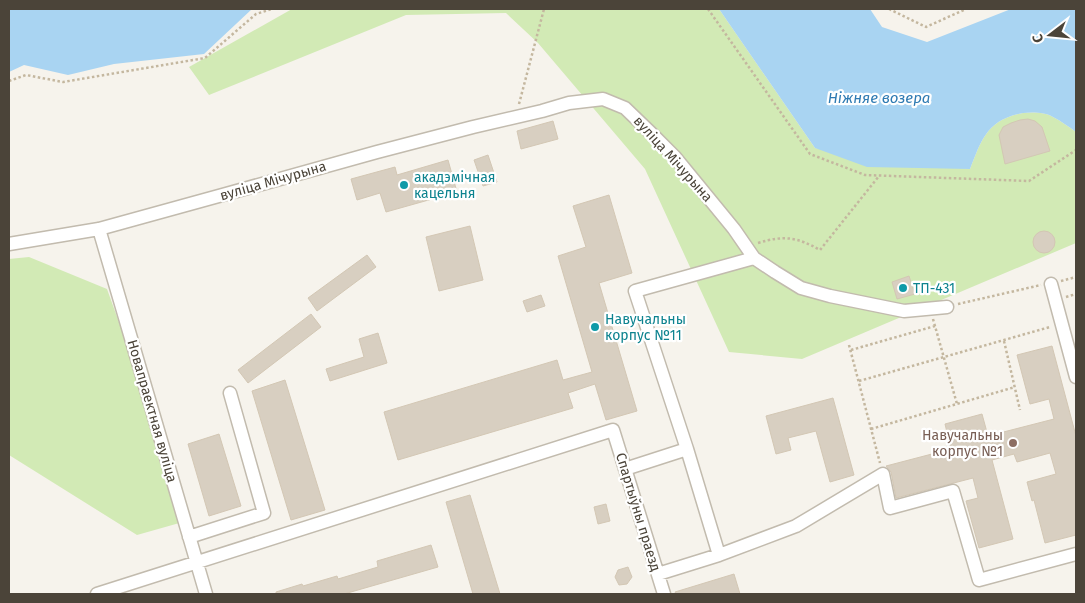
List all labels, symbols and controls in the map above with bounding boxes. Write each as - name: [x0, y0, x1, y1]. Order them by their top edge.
- north arrow: [1025, 10, 1075, 60]
- text: С: [1029, 32, 1047, 45]
- water label: Ніжняе возера: [828, 89, 930, 107]
- street label: вуліца Мічурына: [630, 112, 716, 206]
- street label: вуліца Мічурына: [218, 158, 328, 204]
- place label: акадэмічная кацельня: [414, 169, 496, 202]
- marker: акадэмічная кацельня: [398, 179, 410, 191]
- place label: ТП-431: [913, 280, 955, 297]
- marker: ТП-431: [897, 282, 909, 294]
- place label: Навучальны корпус №11: [605, 311, 686, 344]
- marker: Навучальны корпус №11: [589, 321, 601, 333]
- street label: Новапраектная вуліца: [123, 338, 181, 484]
- place label: Навучальны корпус №1: [922, 427, 1003, 460]
- marker: Навучальны корпус №1: [1007, 437, 1019, 449]
- street label: Спартыўны праезд: [612, 451, 664, 574]

